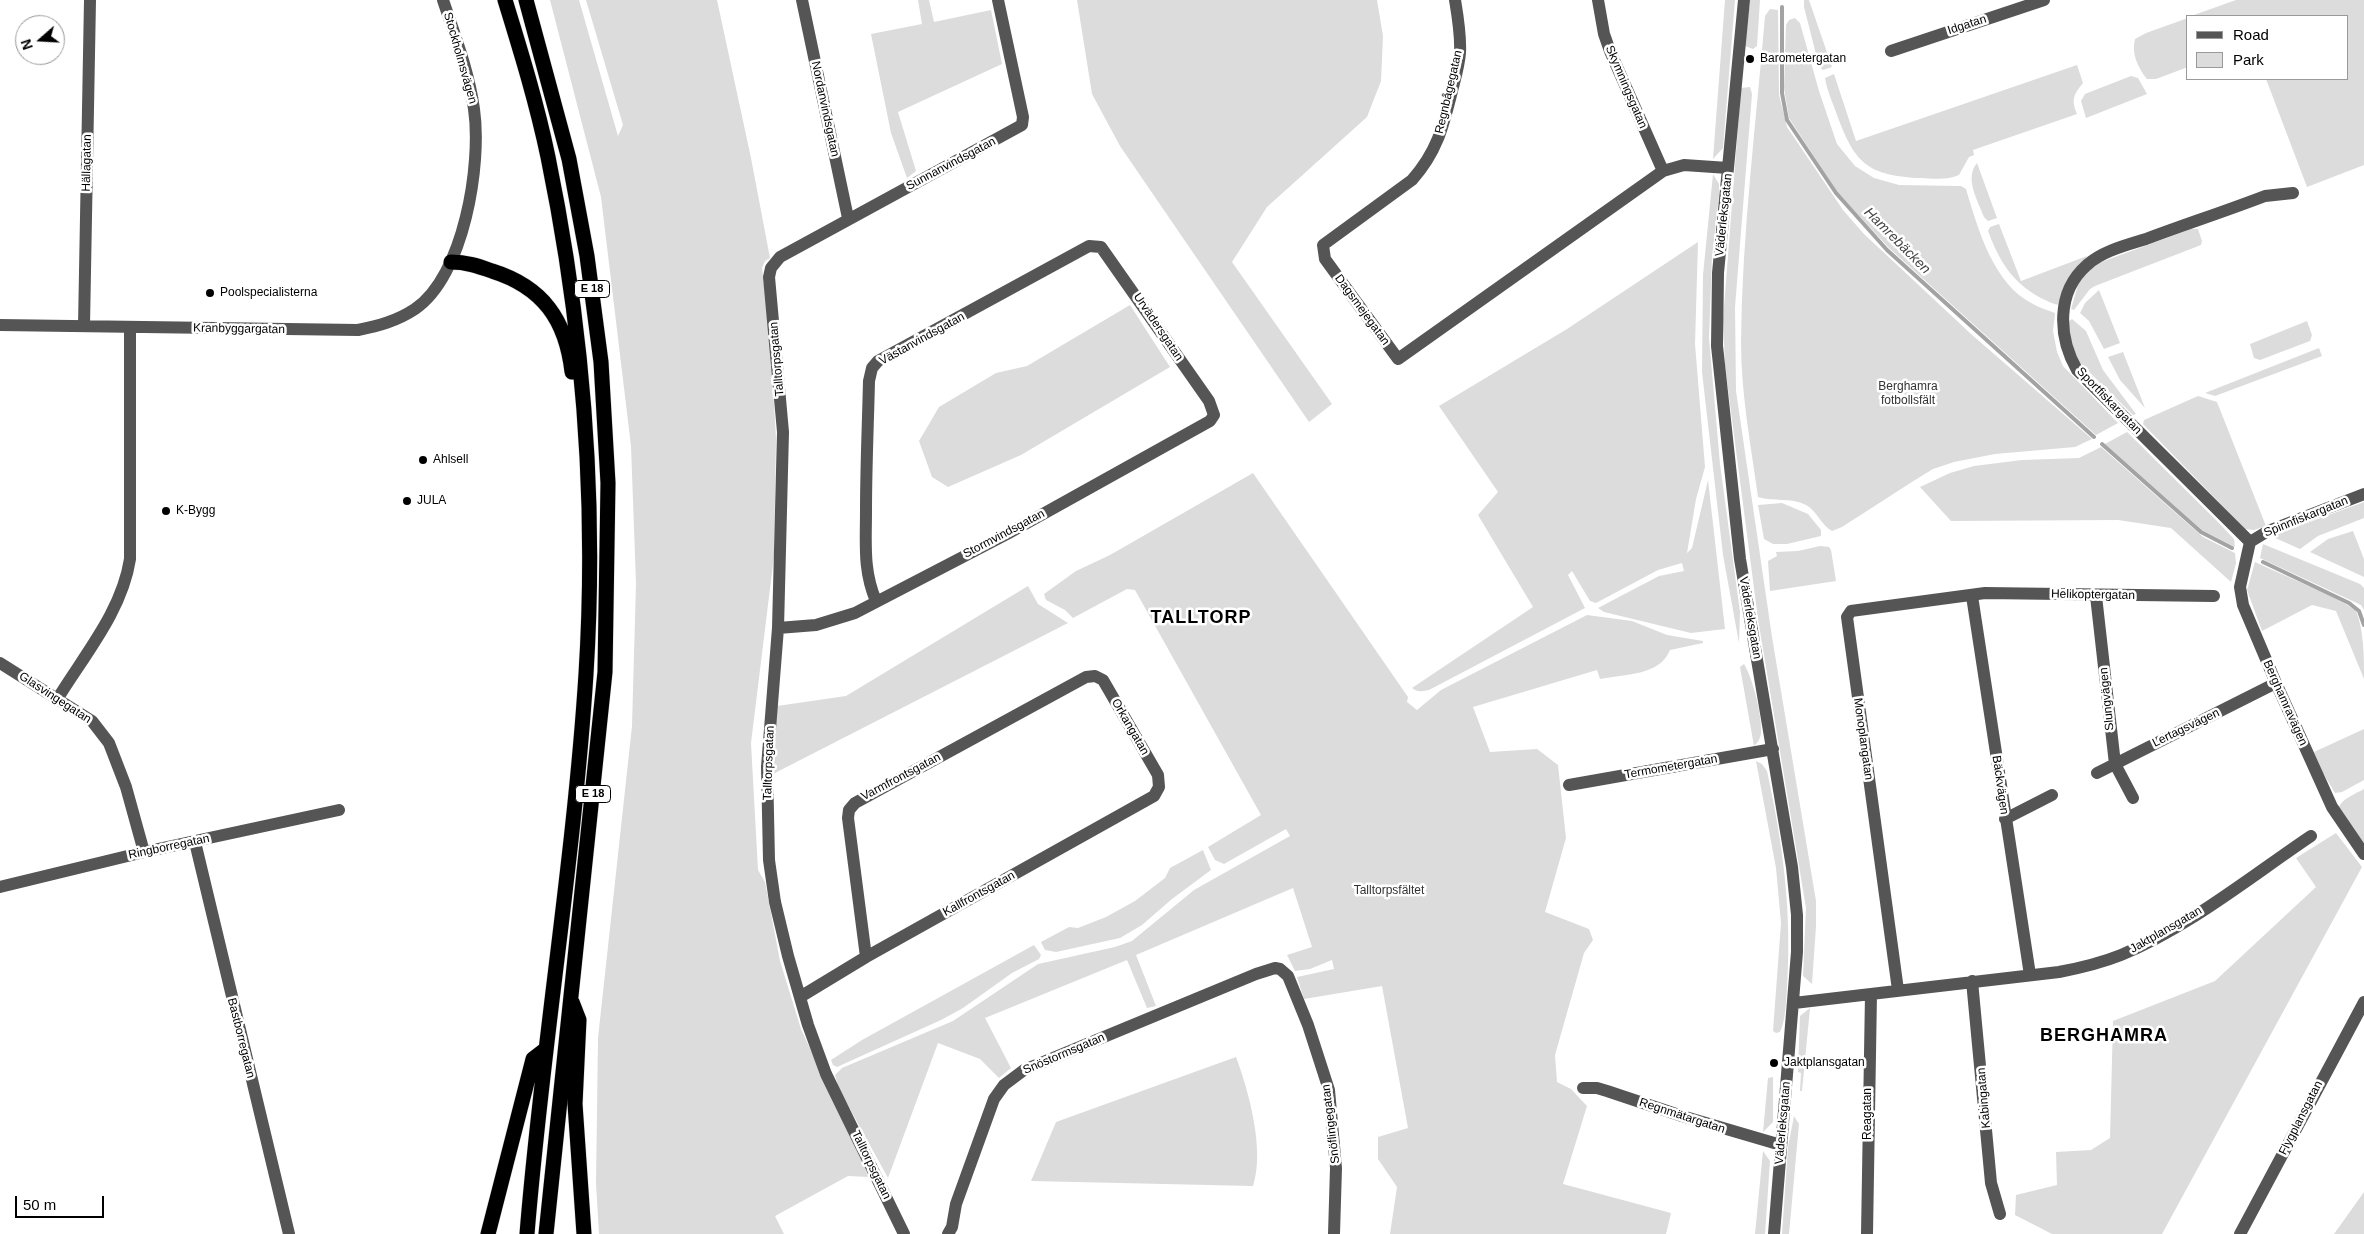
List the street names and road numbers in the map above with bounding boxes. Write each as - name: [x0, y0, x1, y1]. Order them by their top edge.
- street label: Stockholmsvägen: [440, 10, 480, 106]
- street label: Idgatan: [1946, 12, 1988, 38]
- street label: Skymningsgatan: [1602, 43, 1650, 131]
- street label: Regnbågegatan: [1432, 49, 1466, 135]
- street label: Nordanvindsgatan: [808, 60, 842, 158]
- street label: Hällagatan: [79, 134, 95, 192]
- street label: Sunnanvindsgatan: [904, 134, 998, 194]
- street label: Väderleksgatan: [1712, 173, 1736, 257]
- street label: Dagsmejegatan: [1331, 272, 1393, 348]
- road number: E 18: [574, 280, 610, 298]
- street label: Urvädersgatan: [1130, 290, 1186, 364]
- street label: Västanvindsgatan: [877, 310, 967, 368]
- street label: Kranbyggargatan: [193, 321, 285, 337]
- street label: Talltorpsgatan: [767, 321, 787, 397]
- street label: Sportfiskargatan: [2073, 365, 2145, 437]
- street label: Spinnfiskargatan: [2262, 494, 2350, 540]
- street label: Stormvindsgatan: [961, 507, 1047, 561]
- street label: Väderleksgatan: [1736, 576, 1764, 660]
- street label: Helikoptergatan: [2051, 587, 2135, 603]
- street label: Berghamravägen: [2260, 658, 2310, 748]
- street label: Slungvägen: [2097, 667, 2117, 731]
- street label: Glasvingegatan: [16, 669, 94, 727]
- street label: Orkangatan: [1108, 696, 1152, 758]
- street label: Monoplangatan: [1850, 697, 1876, 781]
- street label: Lertagsvägen: [2150, 706, 2222, 750]
- street label: Talltorpsgatan: [761, 725, 777, 801]
- street label: Varmfrontsgatan: [859, 750, 943, 804]
- street label: Termometergatan: [1623, 752, 1719, 782]
- street label: Bäckvägen: [1989, 755, 2011, 815]
- road number: E 18: [576, 786, 610, 802]
- street label: Ringborregatan: [127, 831, 211, 863]
- street label: Kallfrontsgatan: [941, 868, 1017, 920]
- street label: Jaktplansgatan: [2127, 904, 2205, 956]
- street label: Bastborregatan: [224, 996, 258, 1080]
- street label: Snöstormsgatan: [1021, 1030, 1107, 1078]
- street label: Kabingatan: [1974, 1067, 1994, 1129]
- street label: Flygplansgatan: [2276, 1078, 2326, 1158]
- street label: Väderleksgatan: [1772, 1081, 1794, 1165]
- street label: Snöflingegatan: [1319, 1083, 1343, 1165]
- street label: Reagatan: [1861, 1088, 1875, 1140]
- street label: Regnmätargatan: [1637, 1095, 1727, 1137]
- street label: Talltorpsgatan: [848, 1128, 894, 1202]

